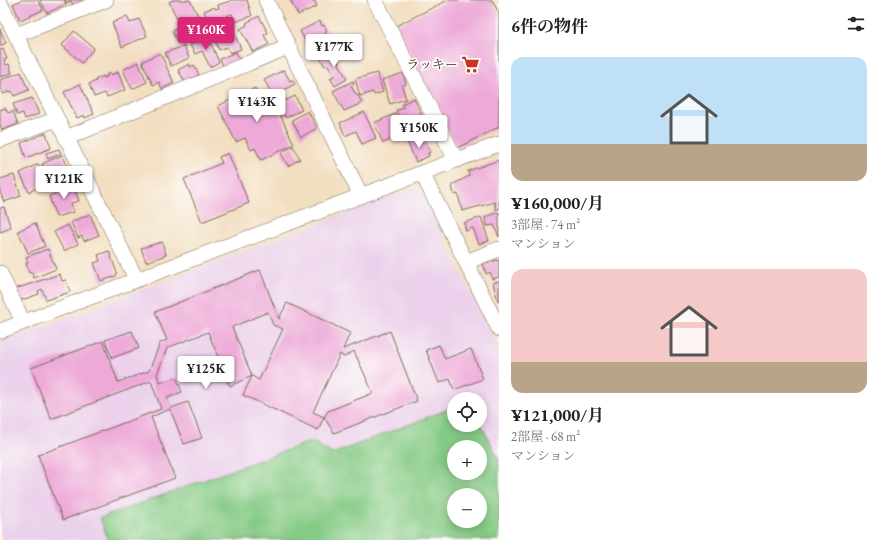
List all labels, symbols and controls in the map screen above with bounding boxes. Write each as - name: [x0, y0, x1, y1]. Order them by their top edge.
- icon: filters: [845, 13, 867, 35]
- text: 6件の物件: [511, 15, 588, 37]
- pin: ¥160K: [178, 17, 234, 51]
- text: ¥160K: [186, 21, 226, 38]
- pin: ¥177K: [306, 34, 362, 68]
- text: ¥177K: [314, 38, 354, 55]
- supermarket icon: ラッキー: [461, 54, 481, 74]
- place label: ラッキー: [406, 56, 458, 73]
- icon: home: [653, 83, 725, 155]
- pin: ¥143K: [229, 89, 285, 123]
- text: ¥143K: [237, 93, 277, 110]
- pin: ¥150K: [391, 115, 447, 149]
- text: ¥150K: [399, 119, 439, 136]
- pin: ¥121K: [36, 166, 92, 200]
- text: ¥121K: [44, 170, 84, 187]
- text: ¥160,000/月: [511, 192, 604, 214]
- text: 3部屋 · 74 m²: [511, 216, 580, 233]
- text: マンション: [511, 235, 575, 252]
- icon: home: [653, 295, 725, 367]
- pin: ¥125K: [178, 356, 234, 390]
- text: ¥125K: [186, 360, 226, 377]
- map controls: [447, 392, 487, 528]
- button: locate: [447, 392, 487, 432]
- text: ¥121,000/月: [511, 404, 604, 426]
- text: 2部屋 · 68 m²: [511, 428, 580, 445]
- button: +: [447, 440, 487, 480]
- text: マンション: [511, 447, 575, 464]
- button: −: [447, 488, 487, 528]

